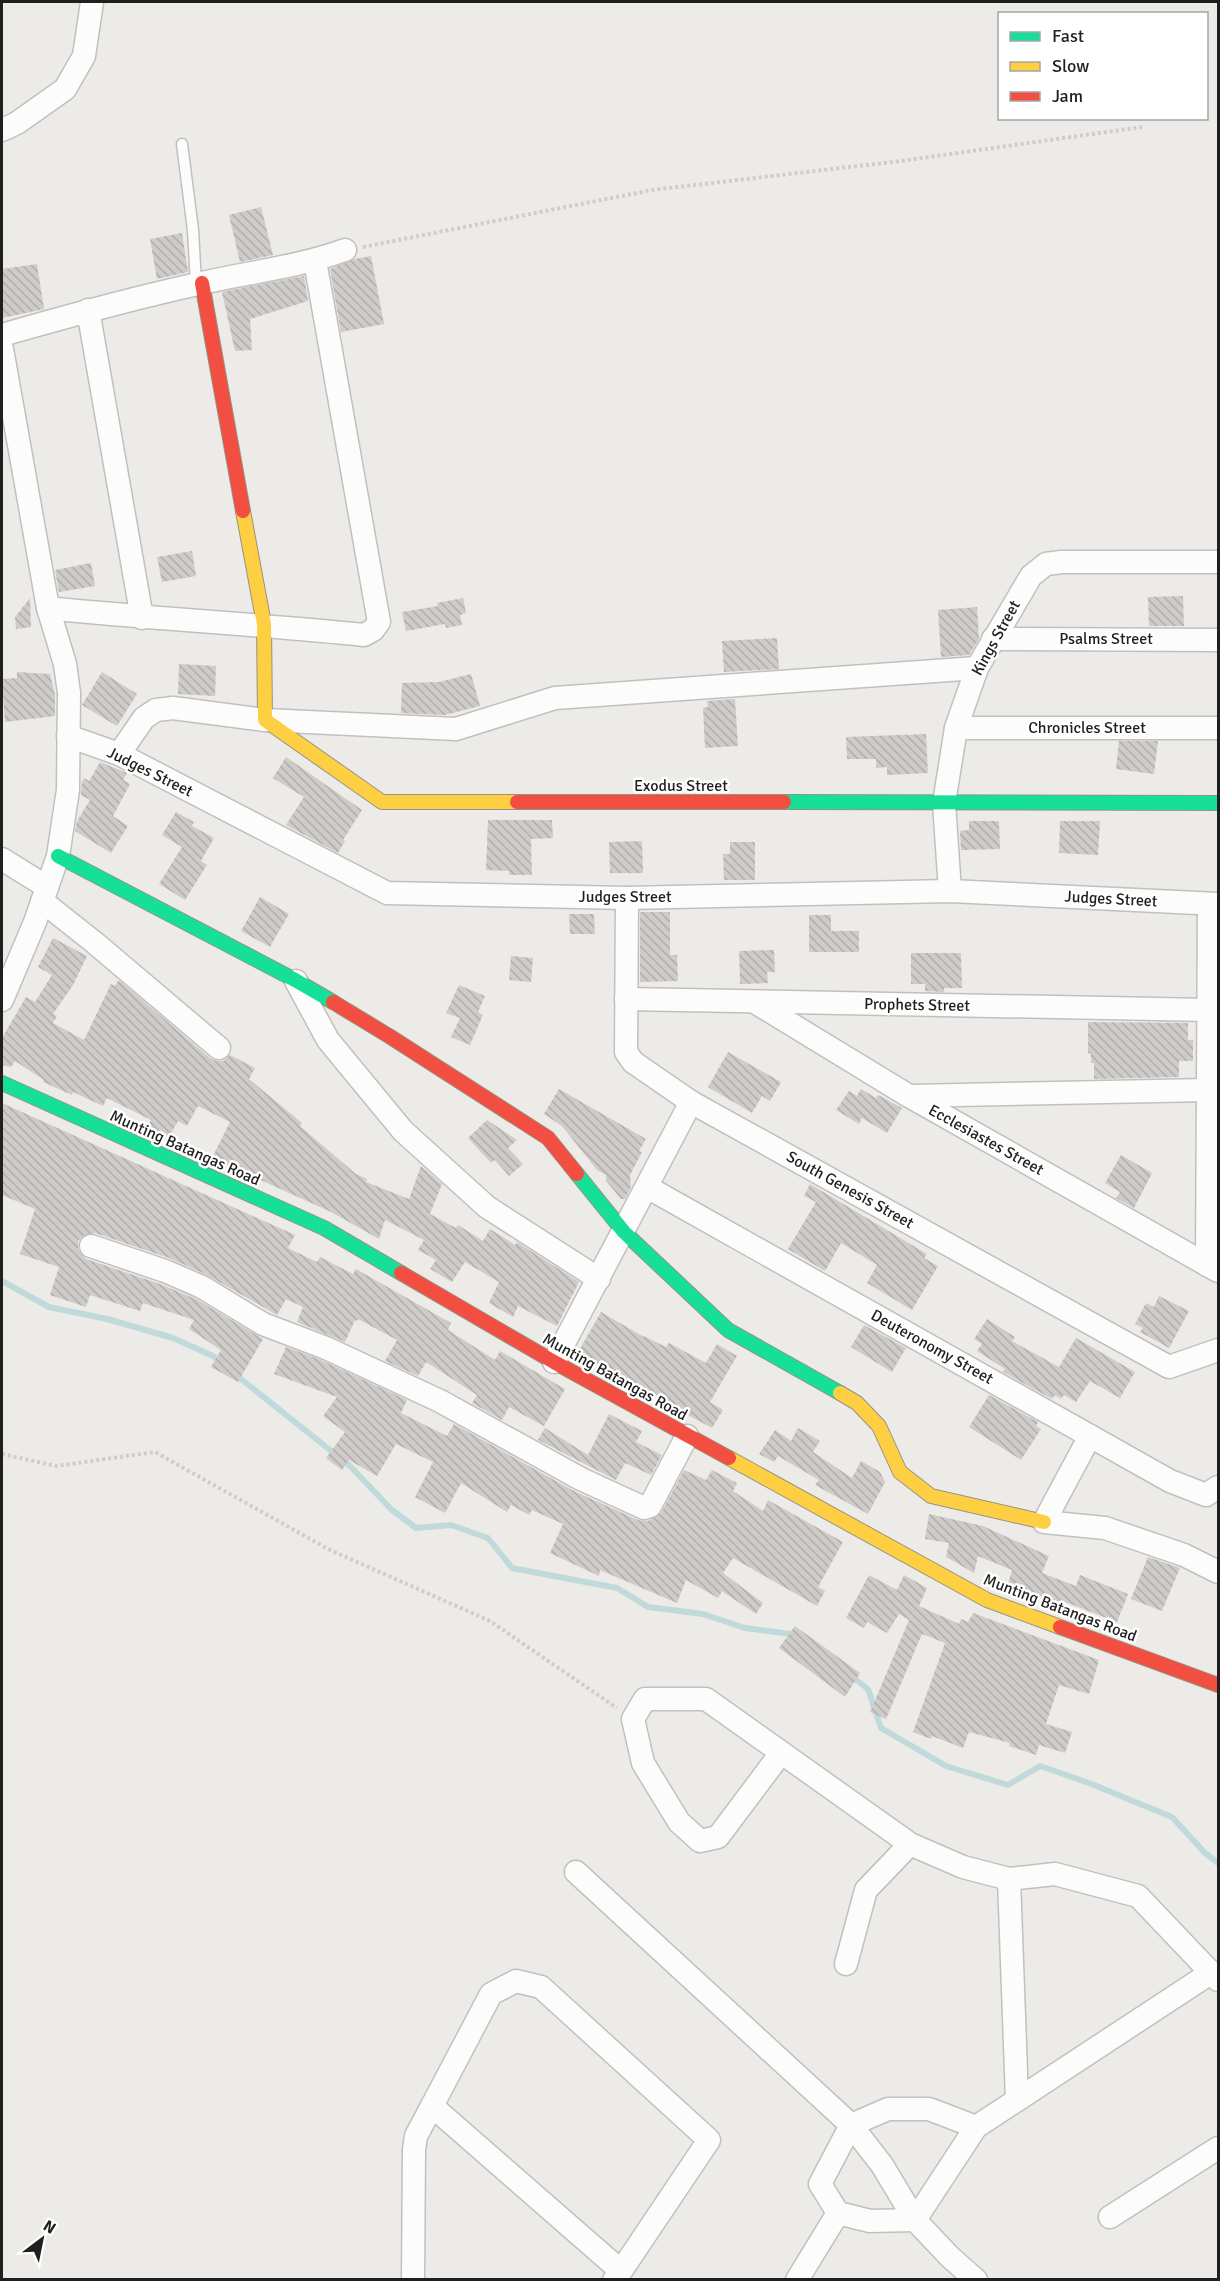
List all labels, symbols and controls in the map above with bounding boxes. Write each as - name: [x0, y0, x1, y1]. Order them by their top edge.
- legend: [998, 12, 1208, 120]
- text: Fast: [1052, 25, 1084, 47]
- text: Slow: [1052, 55, 1089, 77]
- text: Jam: [1052, 85, 1083, 107]
- street label: Kings Street: [967, 596, 1025, 679]
- street label: Psalms Street: [1059, 629, 1153, 649]
- street label: Chronicles Street: [1028, 718, 1146, 738]
- street label: Judges Street: [104, 743, 197, 802]
- street label: Exodus Street: [634, 776, 728, 796]
- street label: Judges Street: [578, 887, 672, 907]
- street label: Judges Street: [1064, 887, 1158, 911]
- street label: Prophets Street: [864, 994, 970, 1016]
- street label: Ecclesiastes Street: [925, 1100, 1047, 1180]
- street label: Munting Batangas Road: [107, 1106, 263, 1190]
- street label: South Genesis Street: [783, 1147, 917, 1233]
- street label: Deuteronomy Street: [867, 1305, 997, 1389]
- street label: Munting Batangas Road: [539, 1329, 691, 1425]
- street label: Munting Batangas Road: [981, 1570, 1139, 1646]
- north arrow: [12, 2209, 72, 2269]
- text: N: [39, 2216, 59, 2239]

